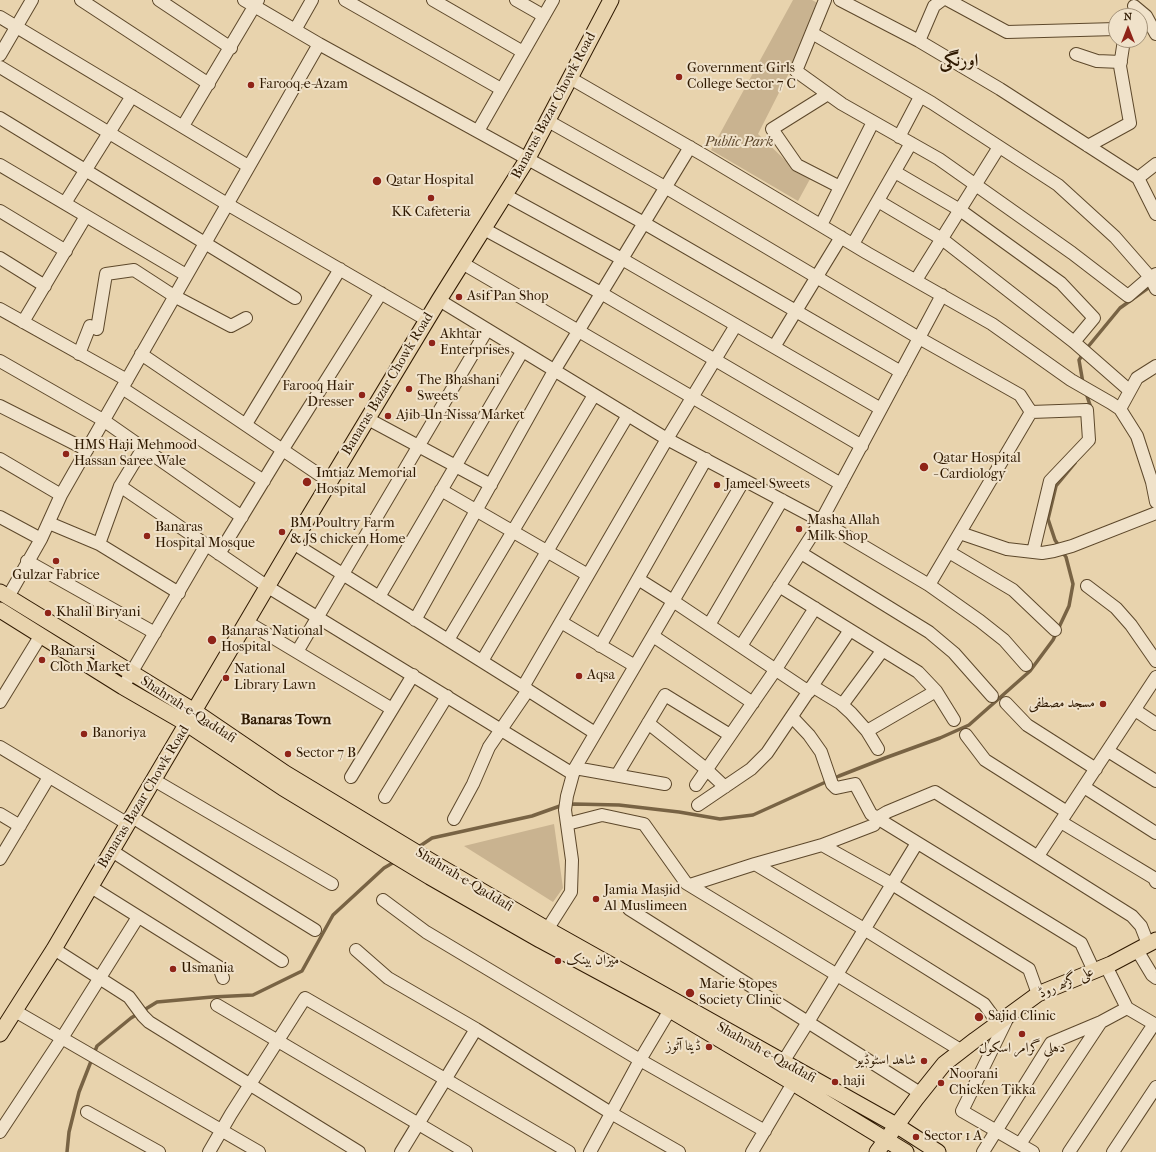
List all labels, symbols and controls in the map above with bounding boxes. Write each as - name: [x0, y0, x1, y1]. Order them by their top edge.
- north arrow: [1108, 8, 1148, 48]
- text: N: [1124, 10, 1132, 23]
- street label: Banaras Bazar Chowk Road: [508, 30, 600, 182]
- district label: اورنگی: [940, 51, 978, 73]
- place label: Government Girls College Sector 7 C: [687, 61, 796, 94]
- marker: Government Girls College Sector 7 C: [674, 72, 684, 82]
- place label: Farooq-e-Azam: [259, 77, 348, 93]
- marker: Farooq-e-Azam: [246, 80, 256, 90]
- park label: Public Park: [705, 135, 773, 151]
- place label: Qatar Hospital: [386, 173, 474, 189]
- marker: Qatar Hospital: [371, 175, 383, 187]
- marker: KK Cafeteria: [426, 193, 436, 203]
- place label: KK Cafeteria: [391, 205, 471, 221]
- place label: Asif Pan Shop: [467, 289, 549, 305]
- marker: Asif Pan Shop: [454, 292, 464, 302]
- street label: Banaras Bazar Chowk Road: [339, 310, 437, 458]
- place label: Akhtar Enterprises: [440, 327, 510, 360]
- marker: Akhtar Enterprises: [427, 338, 437, 348]
- place label: The Bhashani Sweets: [417, 373, 500, 406]
- place label: Farooq Hair Dresser: [282, 379, 354, 412]
- marker: The Bhashani Sweets: [404, 384, 414, 394]
- marker: Farooq Hair Dresser: [357, 390, 367, 400]
- place label: Ajib-Un-Nissa Market: [396, 408, 525, 424]
- marker: Ajib-Un-Nissa Market: [383, 411, 393, 421]
- place label: HMS Haji Mehmood Hassan Saree Wale: [74, 438, 197, 470]
- marker: HMS Haji Mehmood Hassan Saree Wale: [61, 449, 71, 459]
- place label: Qatar Hospital - Cardiology: [933, 451, 1021, 484]
- marker: Qatar Hospital - Cardiology: [918, 461, 930, 473]
- place label: Imtiaz Memorial Hospital: [316, 466, 416, 498]
- marker: Imtiaz Memorial Hospital: [301, 476, 313, 488]
- place label: Jameel Sweets: [725, 477, 810, 493]
- marker: Jameel Sweets: [712, 480, 722, 490]
- place label: Masha Allah Milk Shop: [807, 513, 880, 546]
- place label: BM Poultry Farm & JS chicken Home: [290, 516, 406, 548]
- place label: Banaras Hospital Mosque: [155, 520, 255, 552]
- marker: Masha Allah Milk Shop: [794, 524, 804, 534]
- marker: BM Poultry Farm & JS chicken Home: [277, 527, 287, 537]
- marker: Banaras Hospital Mosque: [142, 531, 152, 541]
- marker: Gulzar Fabrice: [51, 556, 61, 566]
- place label: Gulzar Fabrice: [12, 568, 100, 584]
- place label: Khalil Biryani: [56, 605, 141, 621]
- marker: Khalil Biryani: [43, 608, 53, 618]
- place label: Banaras National Hospital: [221, 624, 323, 656]
- marker: Banaras National Hospital: [206, 634, 218, 646]
- place label: Banarsi Cloth Market: [50, 644, 130, 676]
- marker: Banarsi Cloth Market: [37, 655, 47, 665]
- place label: National Library Lawn: [234, 662, 316, 694]
- place label: Aqsa: [587, 668, 615, 684]
- marker: Aqsa: [574, 671, 584, 681]
- street label: Shahrah-e-Qaddafi: [137, 673, 239, 747]
- marker: National Library Lawn: [221, 673, 231, 683]
- place label: مسجد مصطفی: [1029, 696, 1095, 712]
- marker: مسجد مصطفی: [1098, 699, 1108, 709]
- district label: Banaras Town: [241, 711, 331, 729]
- street label: Banaras Bazar Chowk Road: [95, 723, 193, 871]
- place label: Banoriya: [92, 726, 146, 742]
- marker: Banoriya: [79, 729, 89, 739]
- place label: Sector 7 B: [296, 746, 356, 762]
- marker: Sector 7 B: [283, 749, 293, 759]
- street label: Shahrah-e-Qaddafi: [412, 844, 516, 916]
- place label: Jamia Masjid Al Muslimeen: [604, 883, 687, 916]
- marker: Jamia Masjid Al Muslimeen: [591, 894, 601, 904]
- place label: میزان بینک: [566, 953, 619, 969]
- marker: میزان بینک: [553, 956, 563, 966]
- place label: Usmania: [181, 961, 234, 977]
- street label: علی گڑھ روڈ: [1036, 963, 1096, 1003]
- marker: Usmania: [168, 964, 178, 974]
- place label: Marie Stopes Society Clinic: [699, 977, 782, 1010]
- marker: Marie Stopes Society Clinic: [684, 987, 696, 999]
- place label: Sajid Clinic: [988, 1009, 1056, 1025]
- marker: Sajid Clinic: [973, 1011, 985, 1023]
- street label: Shahrah-e-Qaddafi: [714, 1019, 818, 1087]
- marker: دہلی گرامر اسکول: [1017, 1029, 1027, 1039]
- place label: ڈیٹا آٹوز: [666, 1039, 701, 1055]
- place label: دہلی گرامر اسکول: [979, 1041, 1065, 1057]
- marker: ڈیٹا آٹوز: [704, 1042, 714, 1052]
- place label: شاہد اسٹوڈیو: [856, 1053, 916, 1069]
- marker: شاہد اسٹوڈیو: [919, 1056, 929, 1066]
- place label: Noorani Chicken Tikka: [949, 1067, 1036, 1100]
- place label: haji: [843, 1074, 865, 1090]
- marker: haji: [830, 1077, 840, 1087]
- marker: Noorani Chicken Tikka: [936, 1078, 946, 1088]
- place label: Sector 1 A: [924, 1129, 982, 1145]
- marker: Sector 1 A: [911, 1132, 921, 1142]

